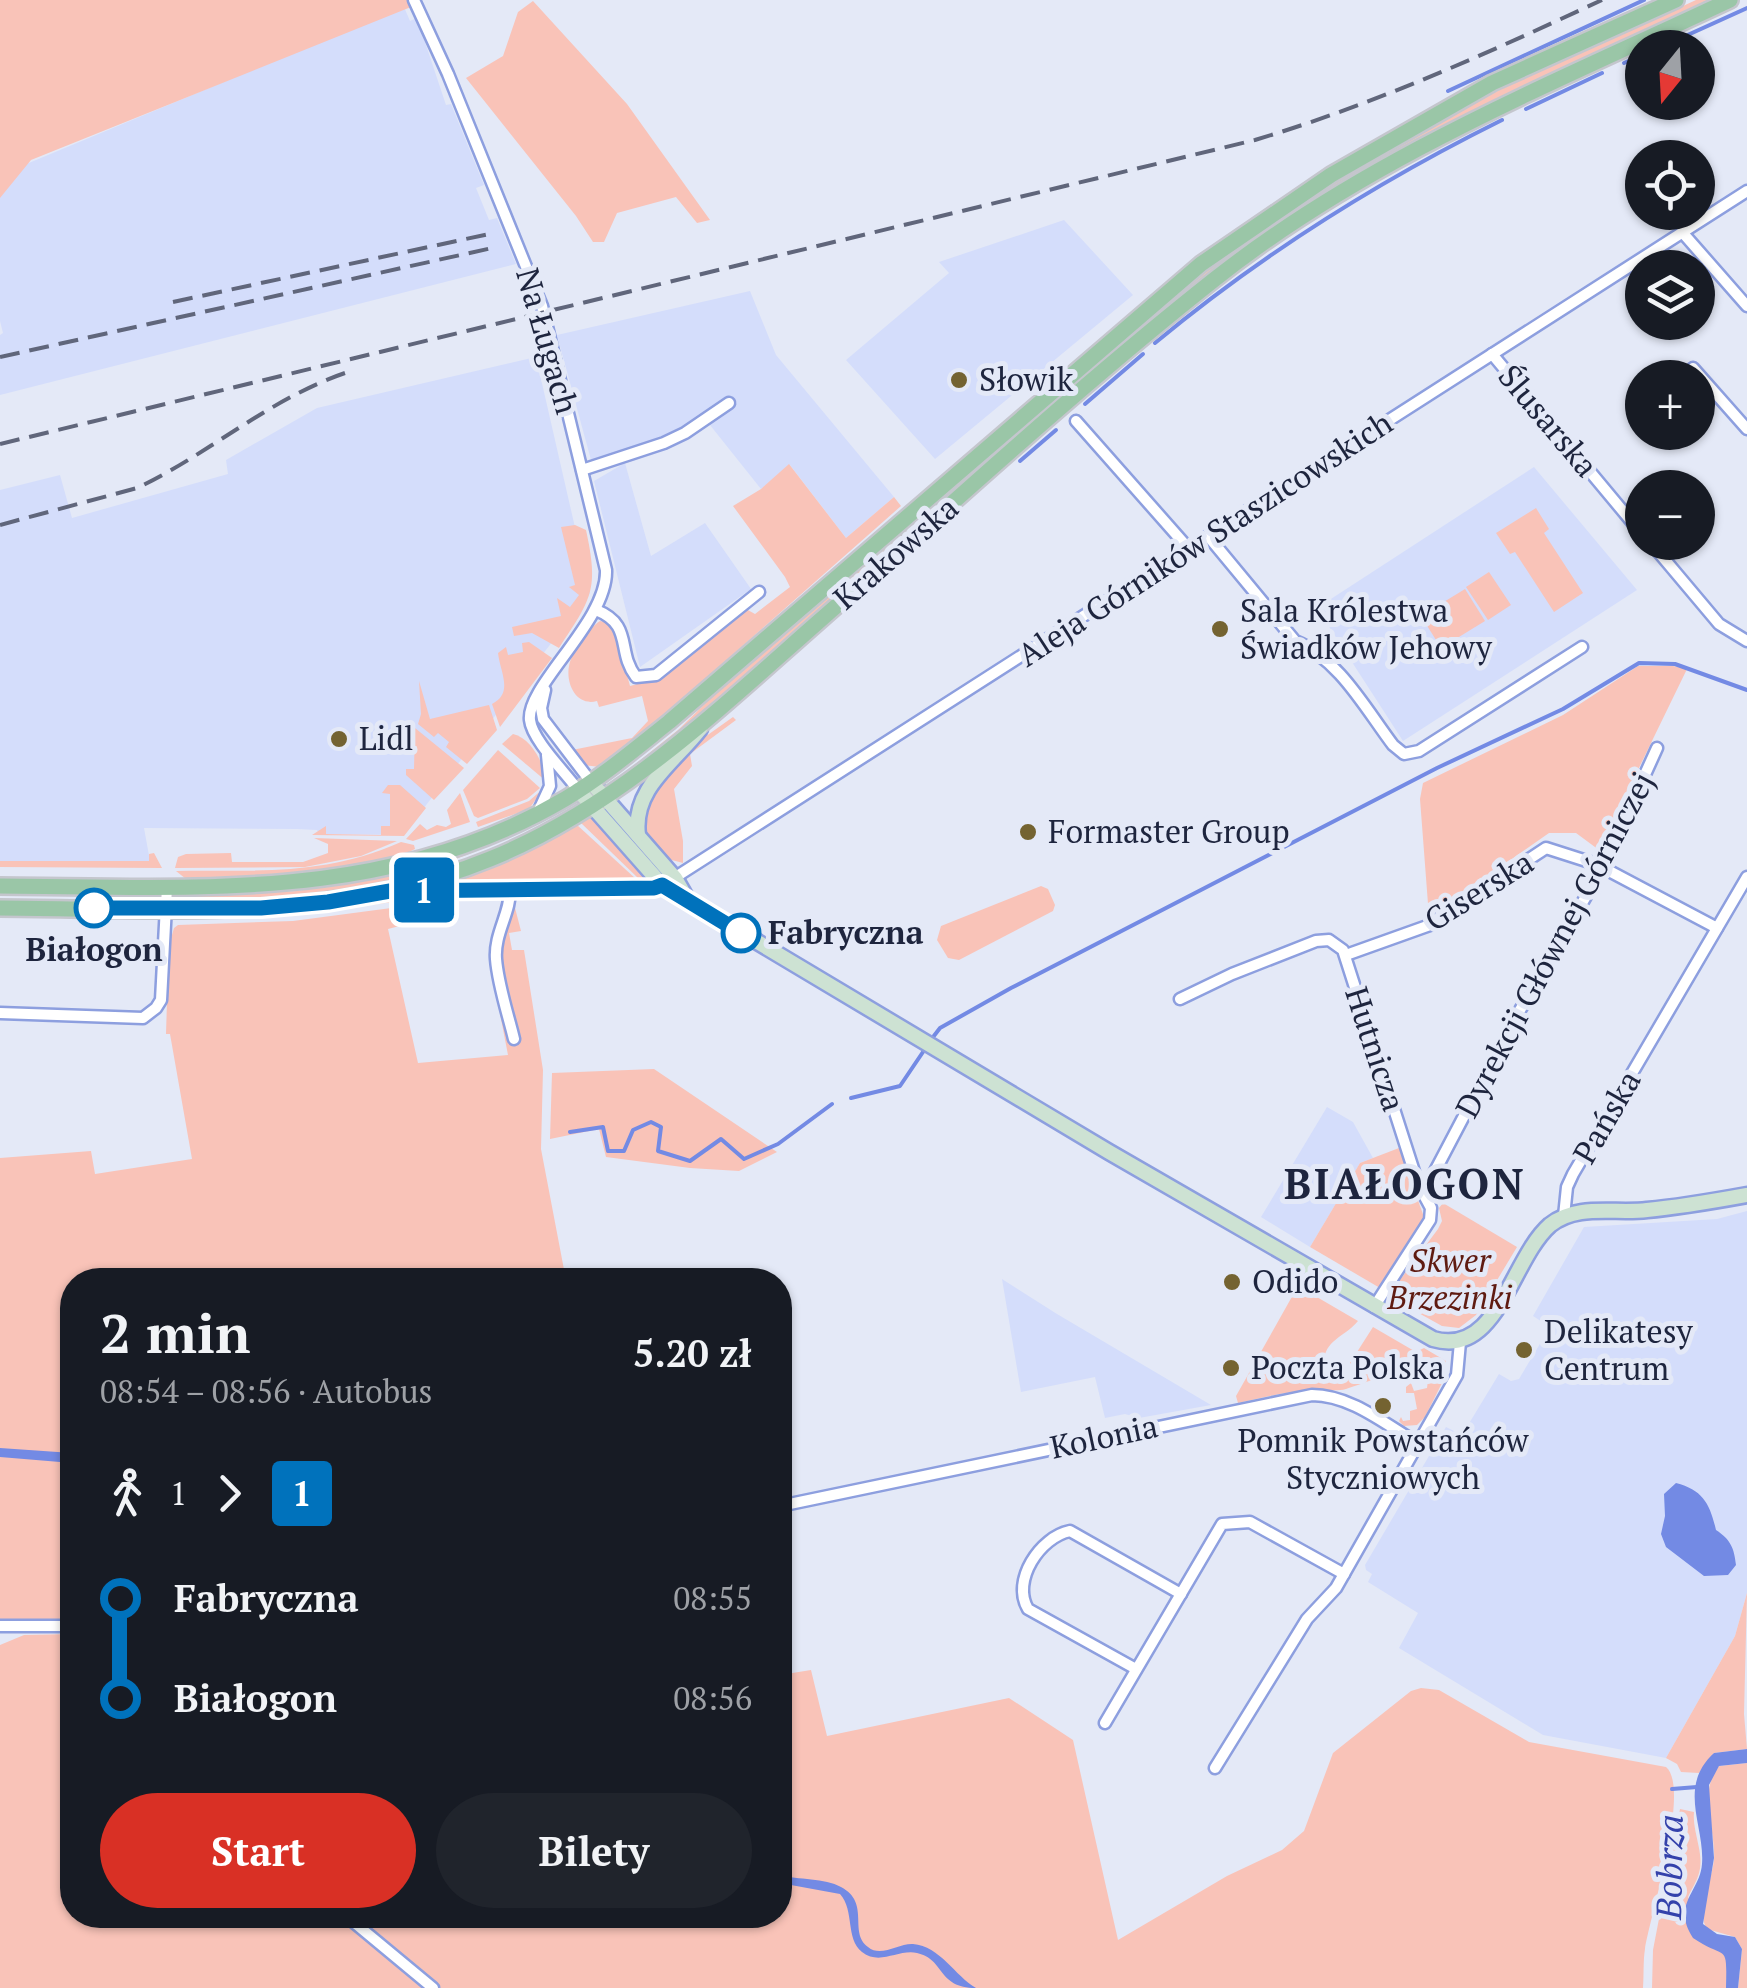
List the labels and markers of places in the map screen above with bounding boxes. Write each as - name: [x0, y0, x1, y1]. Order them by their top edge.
- place label: Słowik: [979, 358, 1074, 400]
- marker: Słowik: [948, 369, 970, 391]
- place label: Sala Królestwa Świadków Jehowy: [1240, 589, 1493, 668]
- marker: Sala Królestwa Świadków Jehowy: [1209, 618, 1231, 640]
- place label: Lidl: [359, 717, 414, 759]
- marker: Lidl: [328, 728, 350, 750]
- place label: Formaster Group: [1048, 810, 1290, 852]
- marker: Formaster Group: [1017, 821, 1039, 843]
- marker: Białogon: [75, 889, 113, 927]
- place label: Fabryczna: [768, 911, 924, 953]
- marker: Fabryczna: [722, 914, 760, 952]
- place label: Białogon: [25, 928, 163, 970]
- place label: Odido: [1252, 1260, 1339, 1302]
- marker: Odido: [1221, 1271, 1243, 1293]
- place label: Delikatesy Centrum: [1544, 1310, 1694, 1389]
- marker: Delikatesy Centrum: [1513, 1339, 1535, 1361]
- place label: Poczta Polska: [1251, 1346, 1445, 1388]
- marker: Poczta Polska: [1220, 1357, 1242, 1379]
- marker: Pomnik Powstańców Styczniowych: [1372, 1395, 1394, 1417]
- place label: Pomnik Powstańców Styczniowych: [1238, 1419, 1529, 1498]

